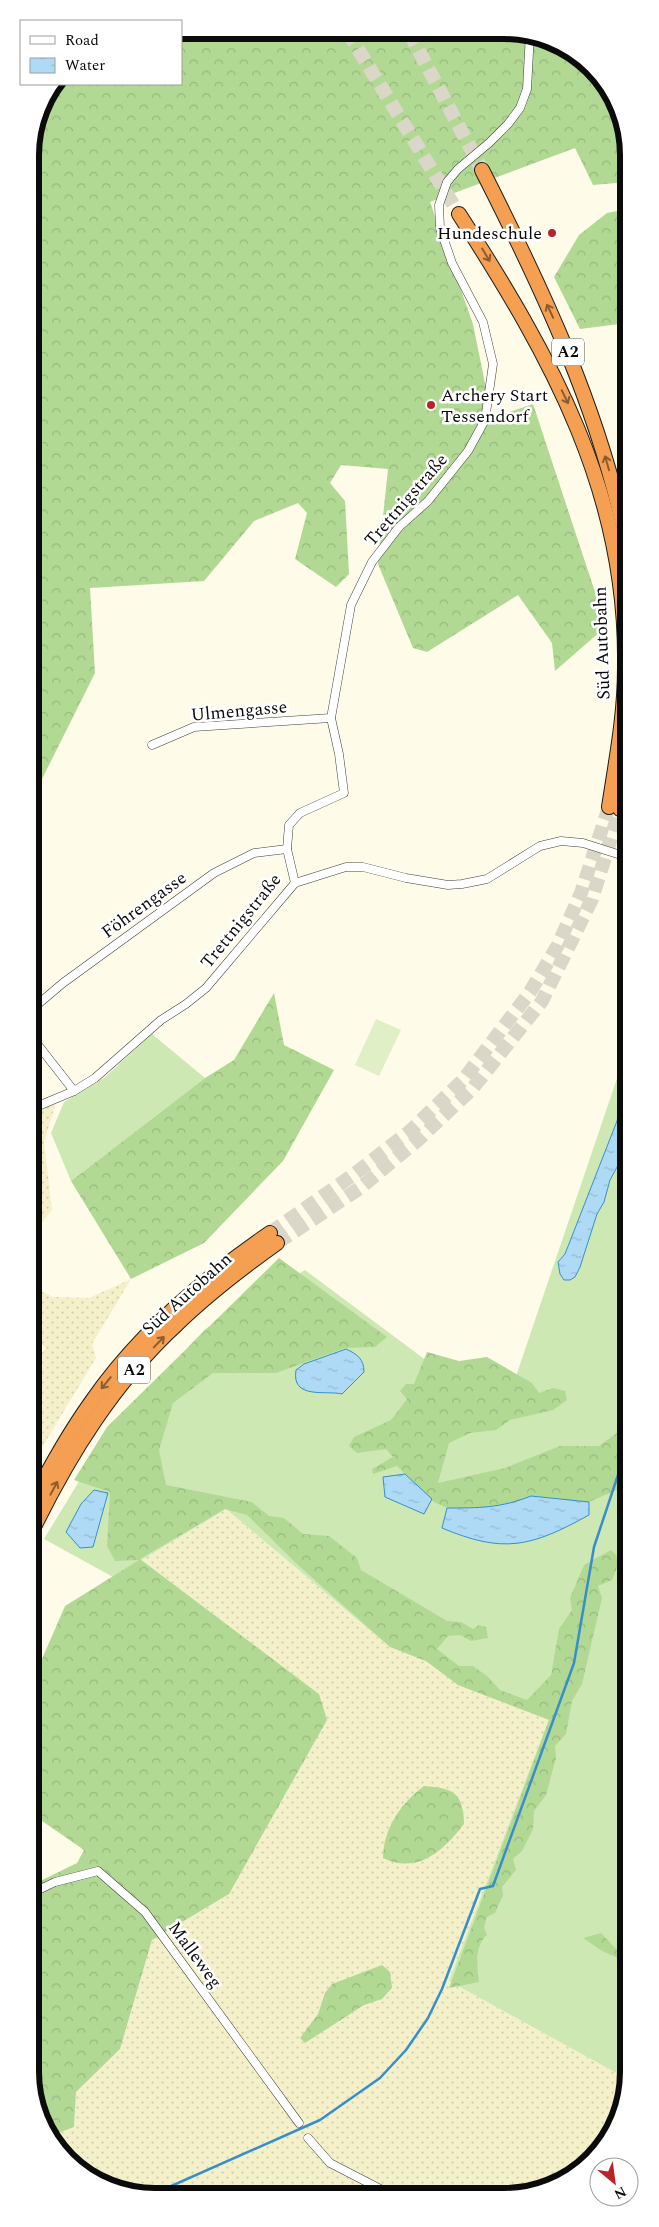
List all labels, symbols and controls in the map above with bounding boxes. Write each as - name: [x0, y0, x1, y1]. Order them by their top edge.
- legend: [20, 20, 182, 85]
- text: Road: [65, 29, 99, 52]
- text: Water: [65, 54, 105, 77]
- place label: Hundeschule: [437, 220, 542, 247]
- marker: Hundeschule: [546, 227, 558, 239]
- one-way arrow: [481, 248, 491, 262]
- one-way arrow: [545, 304, 554, 319]
- road number: A2: [552, 338, 584, 366]
- place label: Archery Start Tessendorf: [441, 382, 548, 430]
- one-way arrow: [561, 389, 570, 404]
- marker: Archery Start Tessendorf: [425, 399, 437, 411]
- street label: Trettnigstraße: [358, 447, 454, 553]
- one-way arrow: [602, 455, 612, 471]
- street label: Süd Autobahn: [587, 586, 617, 700]
- street label: Ulmengasse: [190, 693, 288, 729]
- street label: Föhrengasse: [96, 865, 192, 945]
- street label: Trettnigstraße: [194, 867, 288, 975]
- street label: Süd Autobahn: [136, 1246, 238, 1342]
- one-way arrow: [153, 1336, 165, 1349]
- road number: A2: [118, 1356, 150, 1384]
- one-way arrow: [100, 1376, 111, 1389]
- one-way arrow: [50, 1481, 59, 1496]
- street label: Malleweg: [161, 1916, 229, 1994]
- north arrow: [589, 2157, 639, 2207]
- text: N: [610, 2181, 630, 2205]

